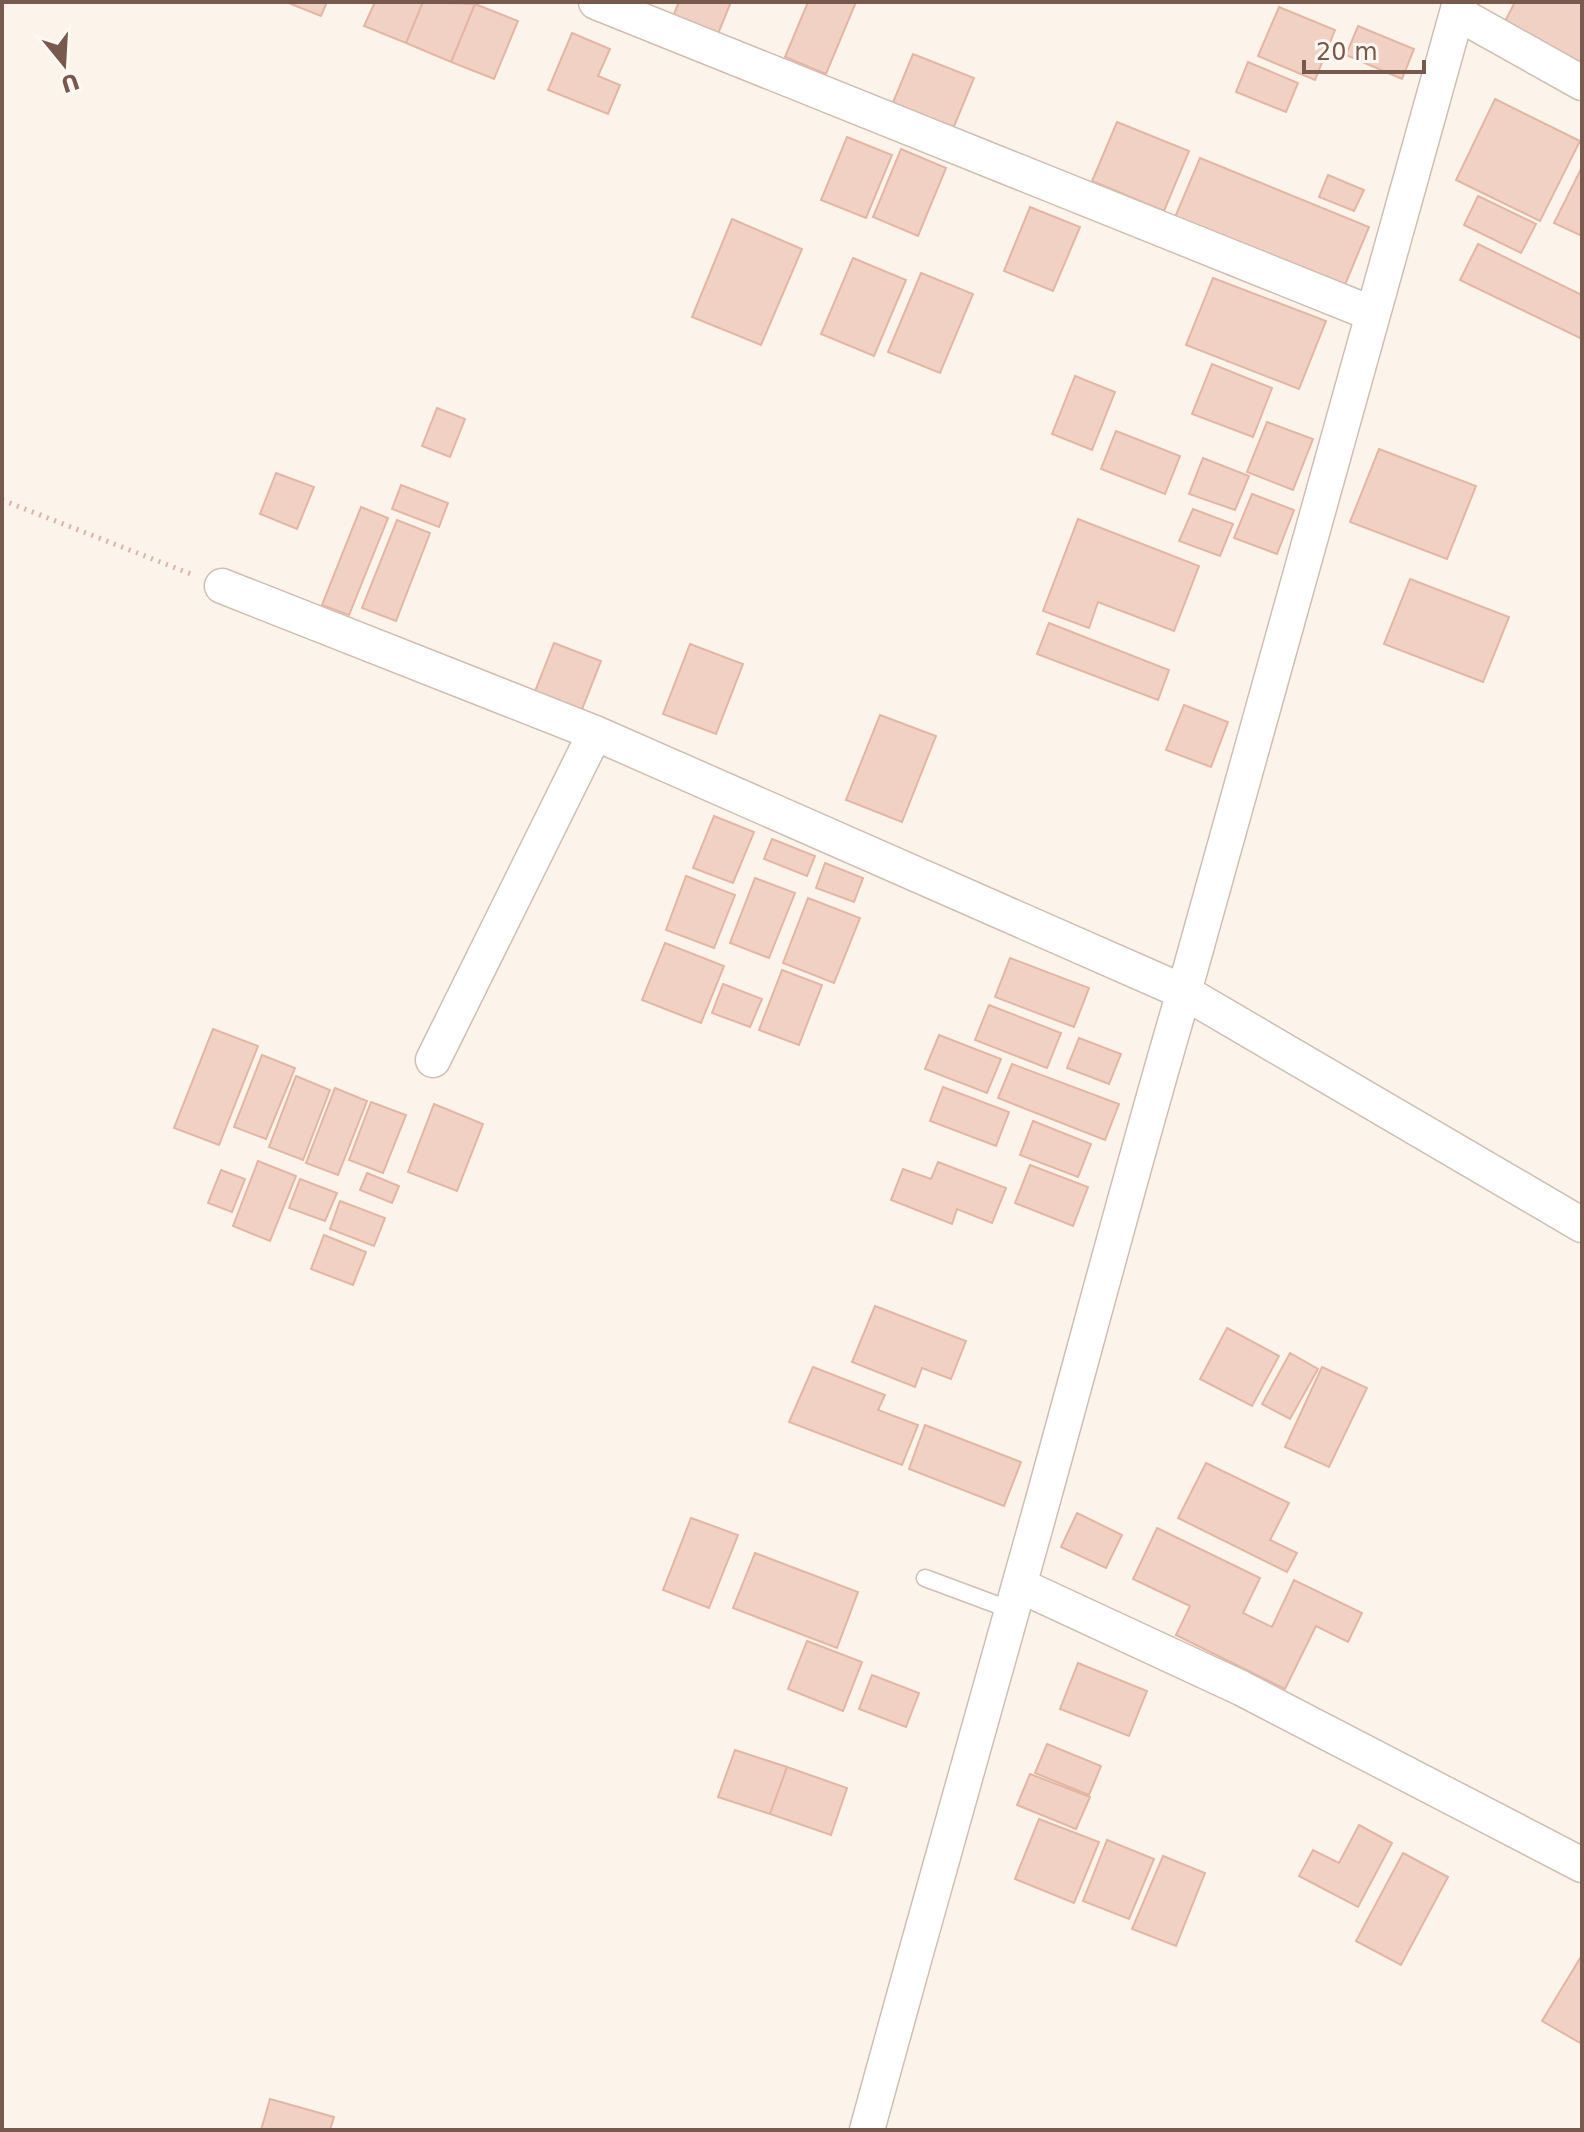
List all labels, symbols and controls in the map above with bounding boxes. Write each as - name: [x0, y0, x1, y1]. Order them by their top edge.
- north arrow: [24, 24, 104, 104]
- scale bar: [1304, 24, 1424, 74]
- text: 20 m: [1316, 38, 1378, 66]
- text: U: [58, 68, 82, 97]

